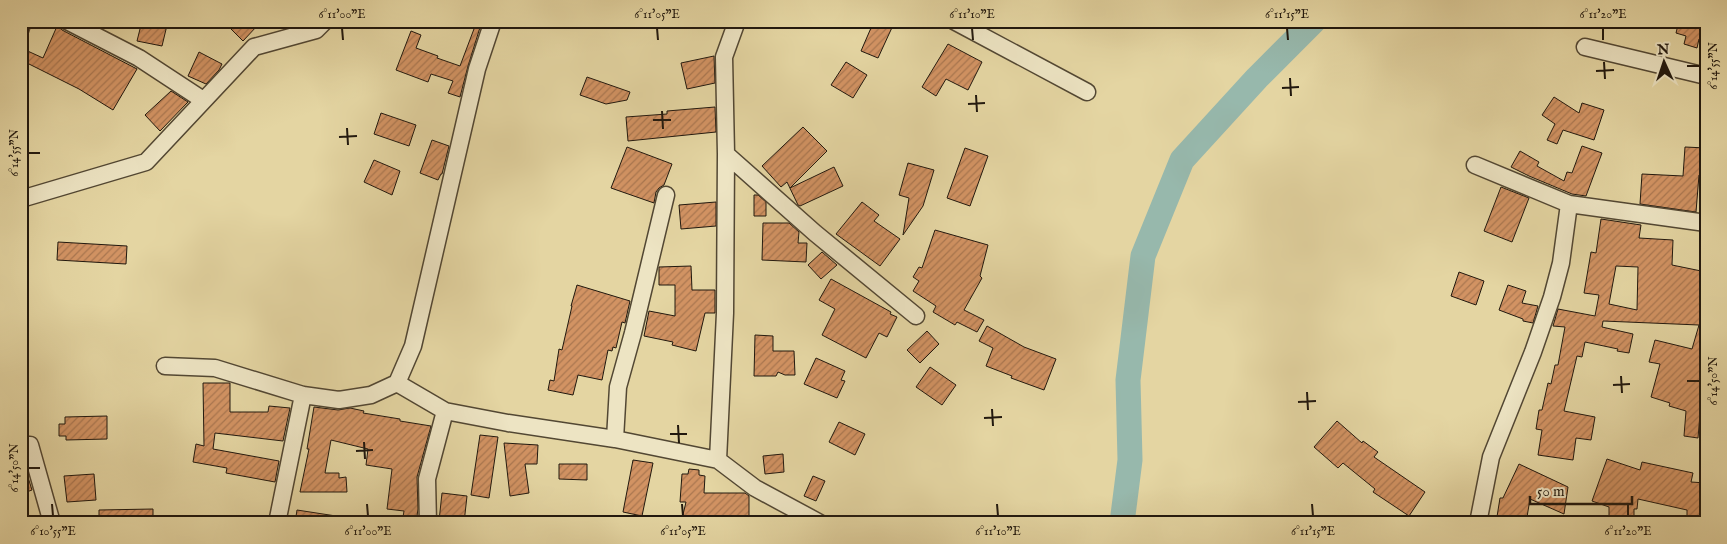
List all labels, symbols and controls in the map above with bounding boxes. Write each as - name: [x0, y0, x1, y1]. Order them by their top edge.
- text: 6°11'00"E: [318, 7, 366, 22]
- text: 6°11'05"E: [634, 7, 680, 22]
- text: 6°11'10"E: [949, 7, 995, 22]
- text: 6°11'15"E: [1265, 7, 1309, 22]
- text: 6°11'20"E: [1580, 7, 1626, 22]
- north arrow: [1640, 38, 1690, 88]
- text: N: [1656, 41, 1670, 59]
- text: 6°14'55"N: [1706, 42, 1721, 90]
- text: 6°14'55"N: [7, 129, 22, 177]
- text: 6°14'50"N: [1706, 356, 1721, 406]
- text: 6°14'50"N: [7, 443, 22, 493]
- scale bar: [1530, 474, 1632, 506]
- text: 50 m: [1537, 482, 1565, 501]
- text: 6°10'55"E: [30, 524, 76, 539]
- text: 6°11'00"E: [344, 524, 392, 539]
- text: 6°11'05"E: [660, 524, 706, 539]
- text: 6°11'10"E: [975, 524, 1021, 539]
- text: 6°11'15"E: [1291, 524, 1335, 539]
- text: 6°11'20"E: [1605, 524, 1651, 539]

